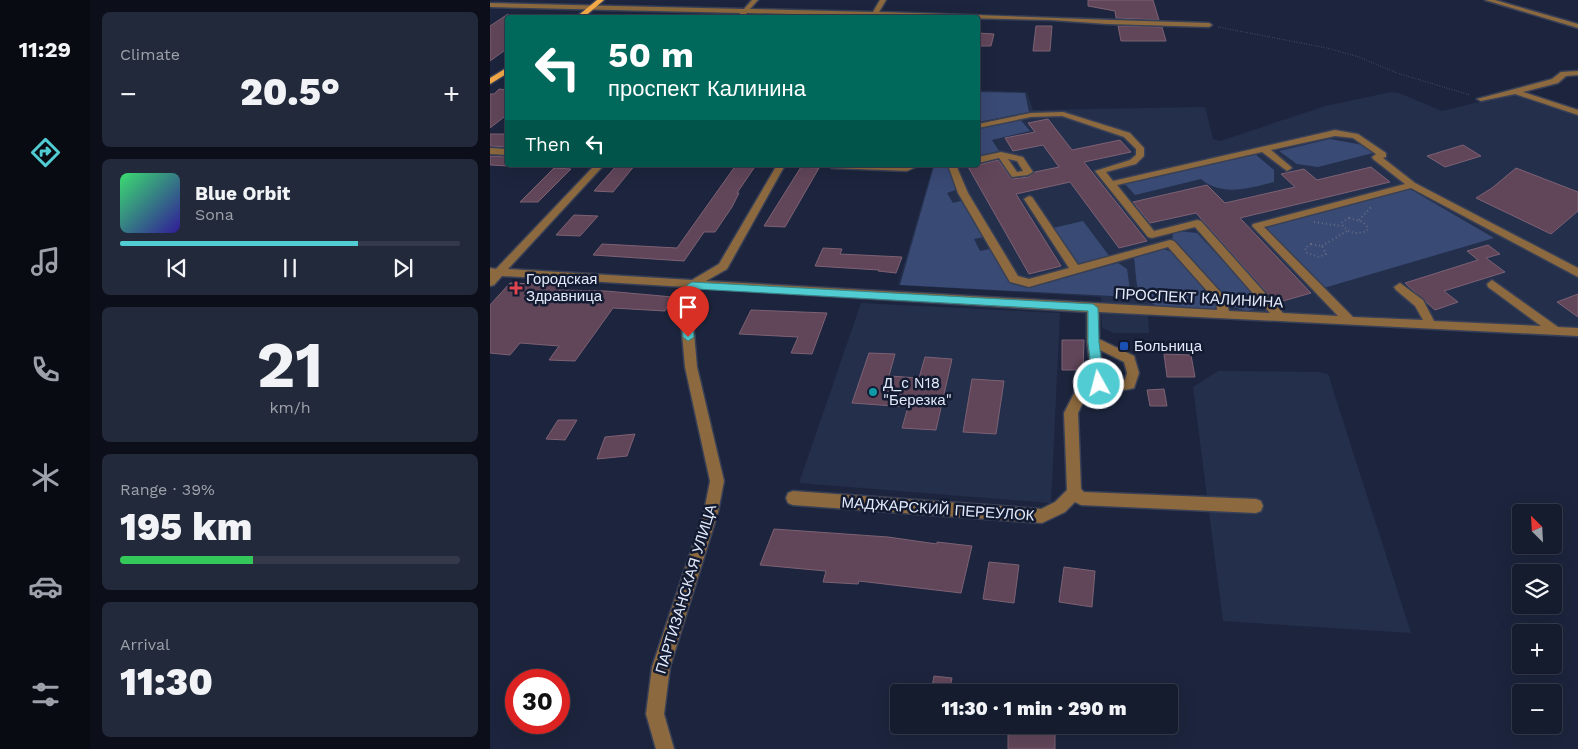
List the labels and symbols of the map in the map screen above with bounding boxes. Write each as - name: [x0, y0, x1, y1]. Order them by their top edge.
- place label: Городская Здравница: [526, 270, 603, 305]
- marker: Городская Здравница: [510, 282, 522, 294]
- street label: ПРОСПЕКТ КАЛИНИНА: [1114, 285, 1284, 311]
- pin: [667, 286, 709, 337]
- place label: Больница: [1134, 337, 1203, 355]
- marker: Больница: [1118, 340, 1130, 352]
- position arrow: [1072, 357, 1124, 409]
- place label: Д_с N18 "Березка": [883, 374, 952, 409]
- marker: Д_с N18 "Березка": [867, 386, 879, 398]
- street label: МАДЖАРСКИЙ ПЕРЕУЛОК: [841, 493, 1035, 525]
- street label: ПАРТИЗАНСКАЯ УЛИЦА: [652, 502, 720, 676]
- north arrow: [1512, 504, 1562, 554]
- speed limit sign: 30: [505, 669, 570, 734]

